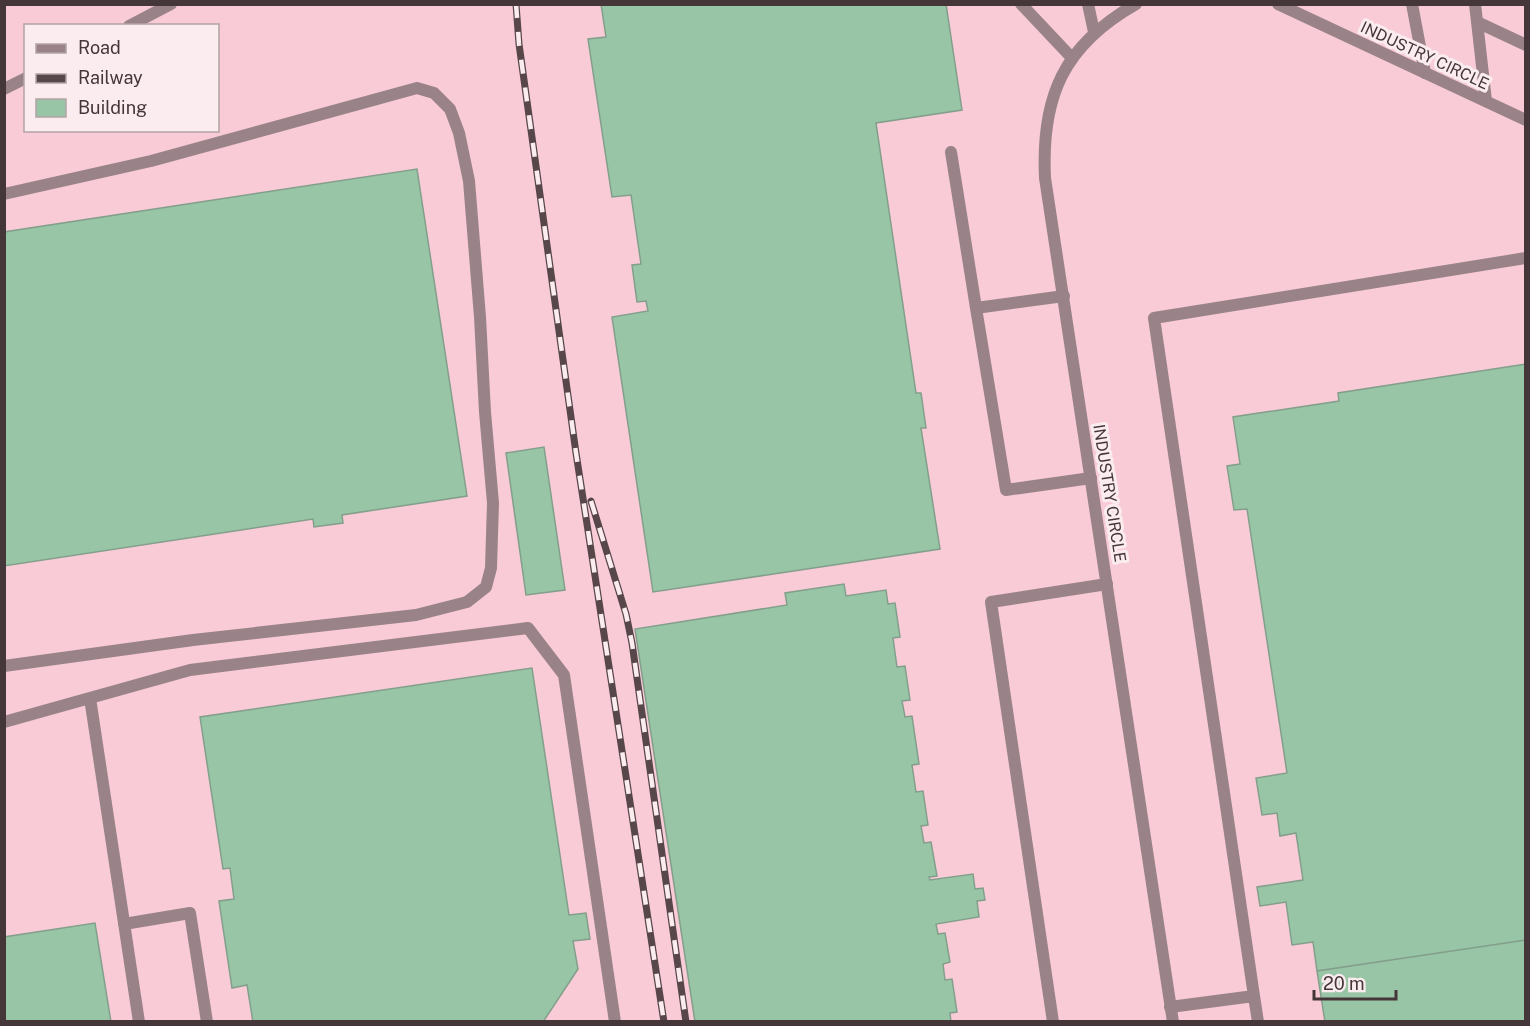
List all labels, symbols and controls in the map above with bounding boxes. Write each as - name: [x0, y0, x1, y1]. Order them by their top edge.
- street label: INDUSTRY CIRCLE: [1358, 17, 1492, 94]
- legend: [24, 24, 219, 132]
- text: Road: [78, 37, 121, 58]
- text: Railway: [78, 67, 143, 88]
- text: Building: [78, 97, 147, 118]
- street label: INDUSTRY CIRCLE: [1089, 423, 1130, 563]
- scale bar: [1314, 963, 1396, 1001]
- text: 20 m: [1323, 973, 1365, 994]

